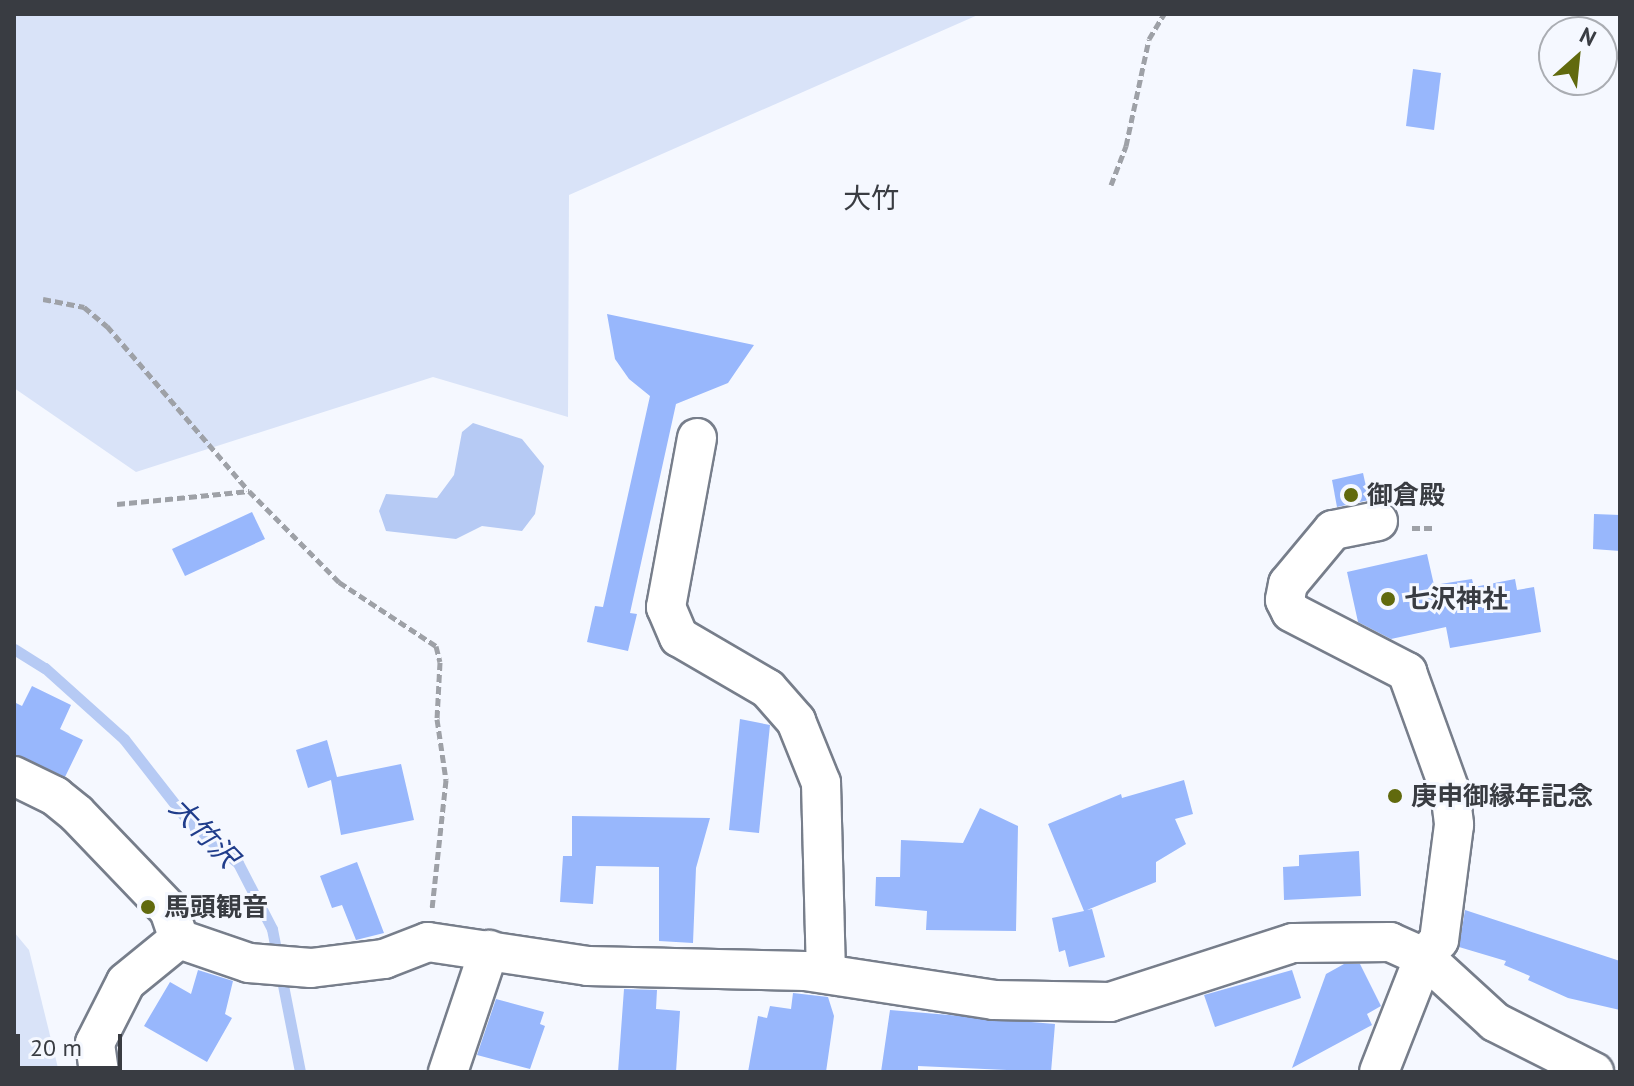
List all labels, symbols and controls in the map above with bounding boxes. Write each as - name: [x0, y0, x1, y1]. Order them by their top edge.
- north arrow: [1538, 16, 1618, 96]
- text: N: [1575, 21, 1601, 52]
- district label: 大竹: [843, 181, 899, 215]
- place label: 御倉殿: [1367, 479, 1445, 511]
- marker: 御倉殿: [1342, 486, 1360, 504]
- place label: 七沢神社: [1404, 583, 1508, 615]
- marker: 七沢神社: [1379, 590, 1397, 608]
- place label: 庚申御縁年記念: [1411, 780, 1593, 812]
- marker: 庚申御縁年記念: [1386, 787, 1404, 805]
- water label: 大竹沢: [163, 790, 245, 874]
- place label: 馬頭観音: [164, 891, 268, 923]
- marker: 馬頭観音: [139, 898, 157, 916]
- scale bar: [20, 1018, 126, 1068]
- text: 20 m: [30, 1032, 82, 1063]

